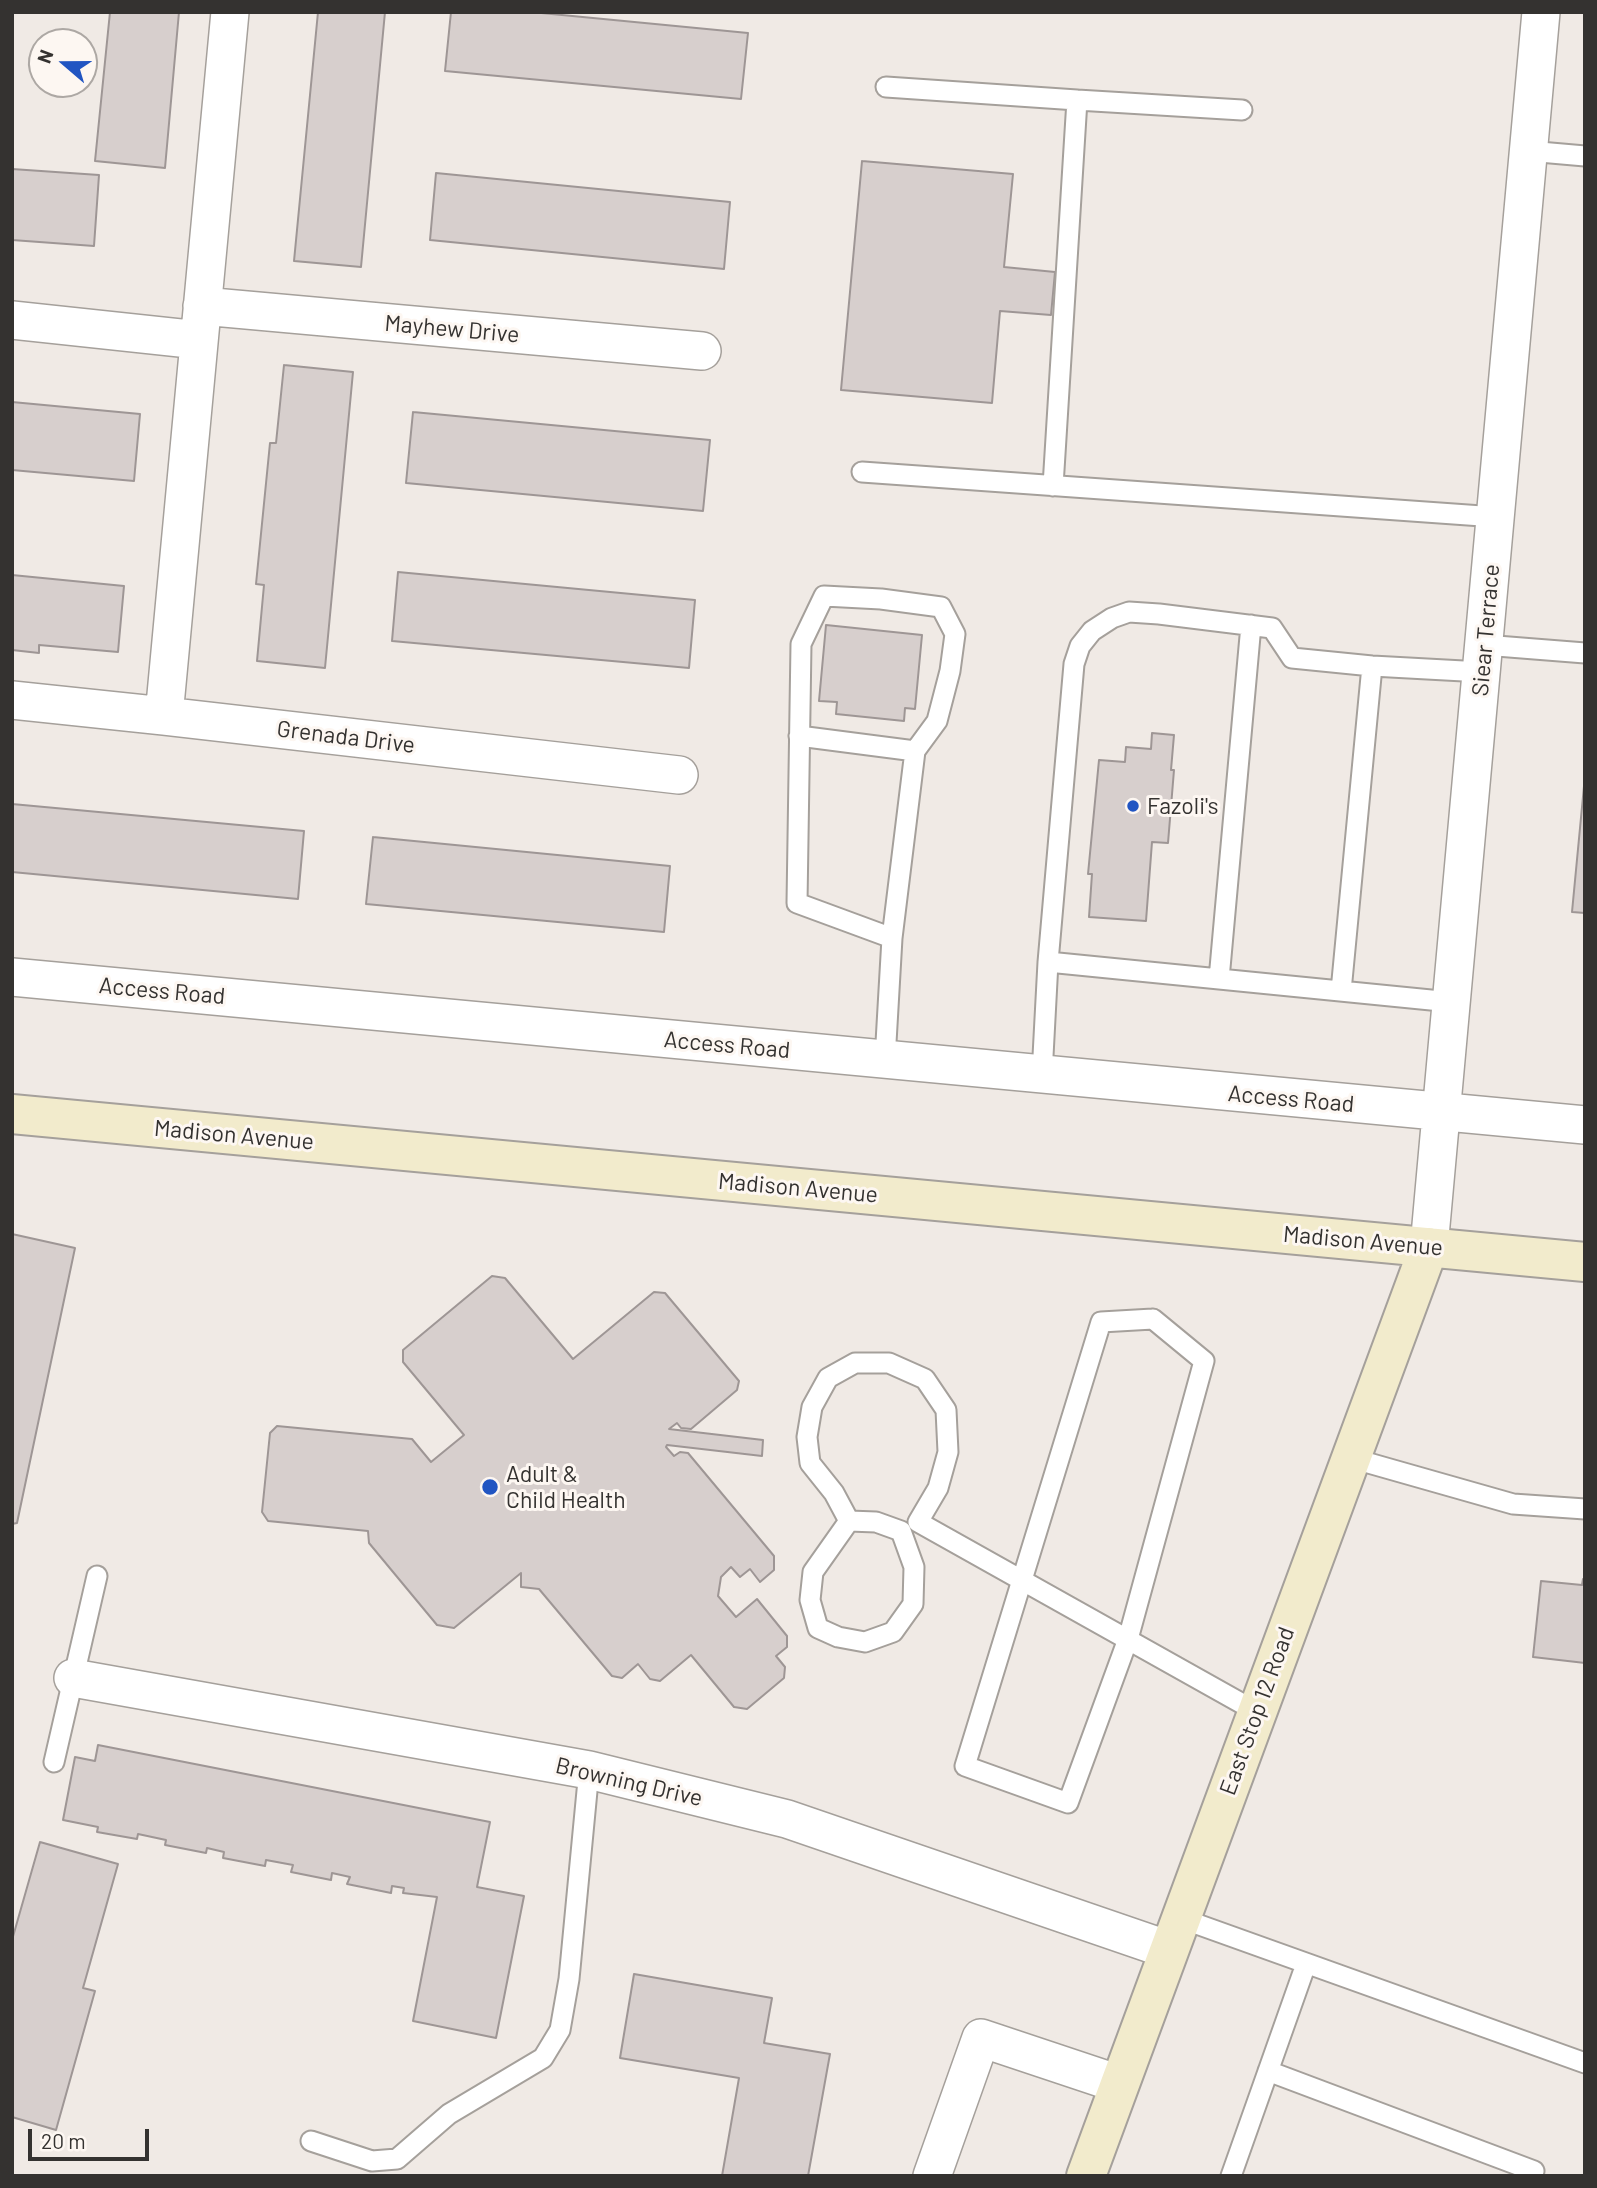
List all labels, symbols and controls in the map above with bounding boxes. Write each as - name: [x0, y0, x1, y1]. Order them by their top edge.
- north arrow: [28, 28, 98, 98]
- text: N: [32, 46, 58, 66]
- street label: Mayhew Drive: [383, 309, 521, 349]
- street label: Siear Terrace: [1466, 563, 1506, 697]
- street label: Grenada Drive: [275, 715, 417, 759]
- place label: Fazoli's: [1147, 792, 1218, 820]
- marker: Fazoli's: [1125, 798, 1141, 814]
- street label: Access Road: [98, 972, 226, 1010]
- street label: Access Road: [663, 1026, 791, 1064]
- street label: Access Road: [1227, 1080, 1355, 1118]
- street label: Madison Avenue: [153, 1114, 315, 1156]
- street label: Madison Avenue: [717, 1167, 879, 1209]
- street label: Madison Avenue: [1282, 1220, 1444, 1262]
- place label: Adult & Child Health: [506, 1460, 626, 1514]
- marker: Adult & Child Health: [480, 1477, 500, 1497]
- street label: East Stop 12 Road: [1214, 1623, 1300, 1799]
- street label: Browning Drive: [553, 1752, 705, 1812]
- scale bar: [32, 2114, 152, 2158]
- text: 20 m: [41, 2128, 86, 2153]

